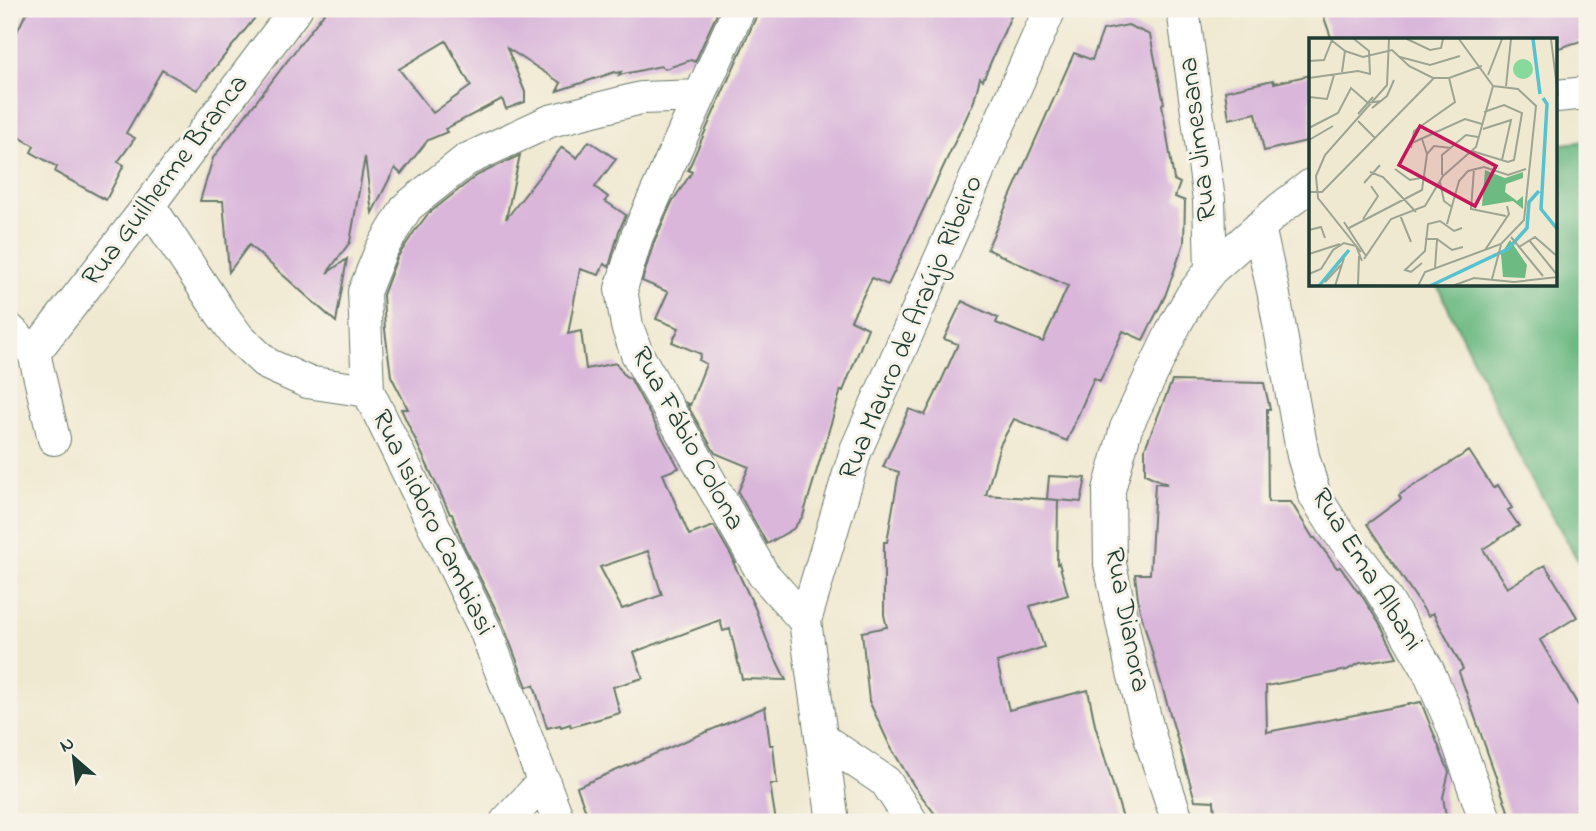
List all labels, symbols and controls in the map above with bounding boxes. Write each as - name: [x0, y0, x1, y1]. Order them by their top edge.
- inset map: [1309, 38, 1558, 287]
- street label: Rua Jimesana: [1169, 55, 1229, 223]
- street label: Rua Guilherme Branca: [72, 66, 260, 296]
- street label: Rua Mauro de Araújo Ribeiro: [829, 169, 995, 487]
- street label: Rua Fábio Colona: [619, 340, 755, 538]
- street label: Rua Isidoro Cambiasi: [360, 403, 504, 643]
- street label: Rua Ema Albani: [1300, 481, 1432, 659]
- street label: Rua Dianora: [1092, 544, 1160, 696]
- north arrow: [38, 722, 108, 792]
- text: N: [55, 730, 79, 760]

